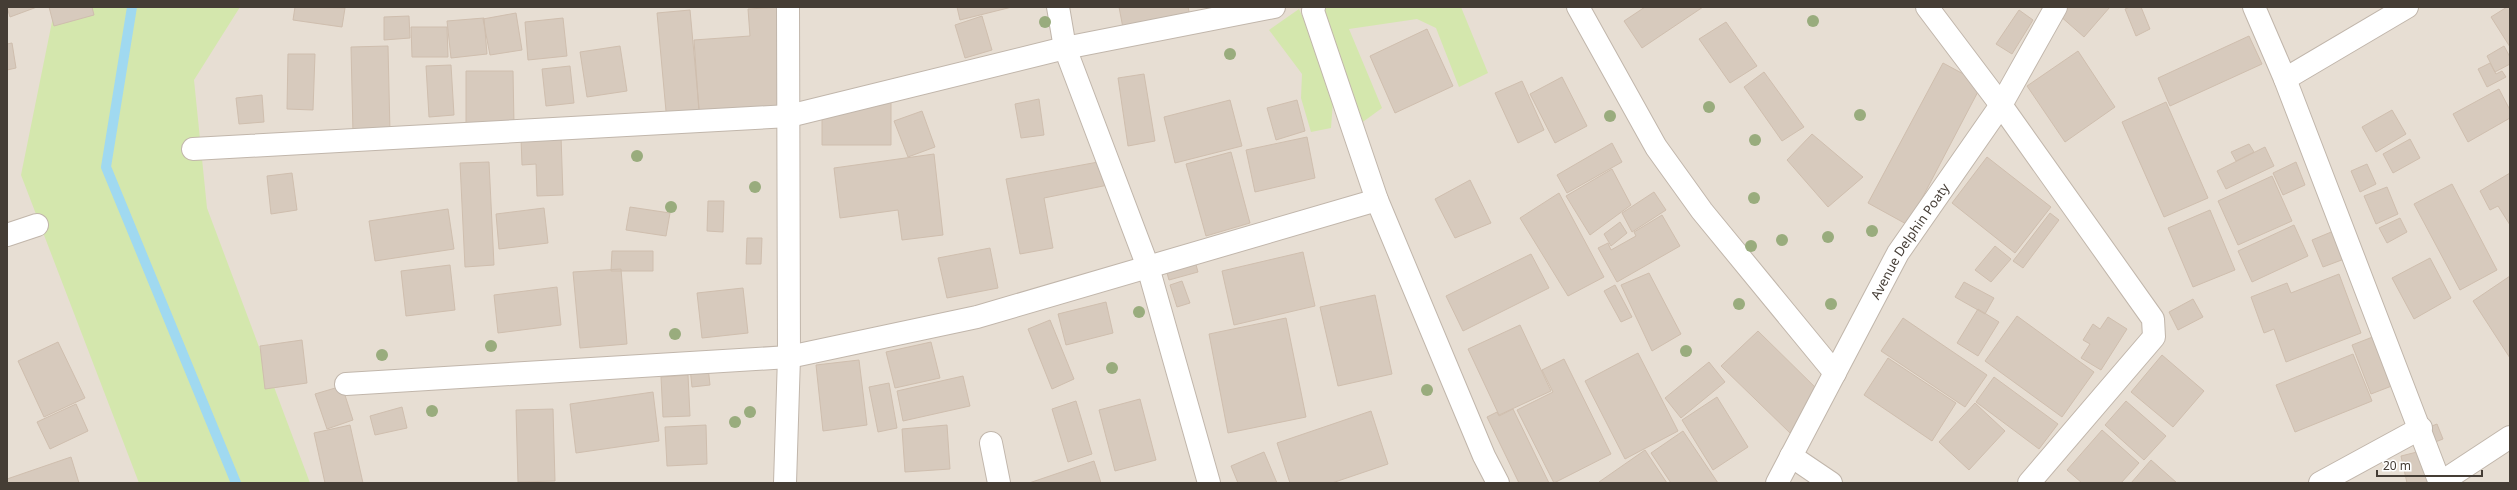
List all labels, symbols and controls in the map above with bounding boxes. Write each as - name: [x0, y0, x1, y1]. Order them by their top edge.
- street label: Avenue Delphin Poaty: [1866, 179, 1953, 302]
- scale bar: [2377, 452, 2482, 478]
- text: 20 m: [2383, 457, 2411, 474]

